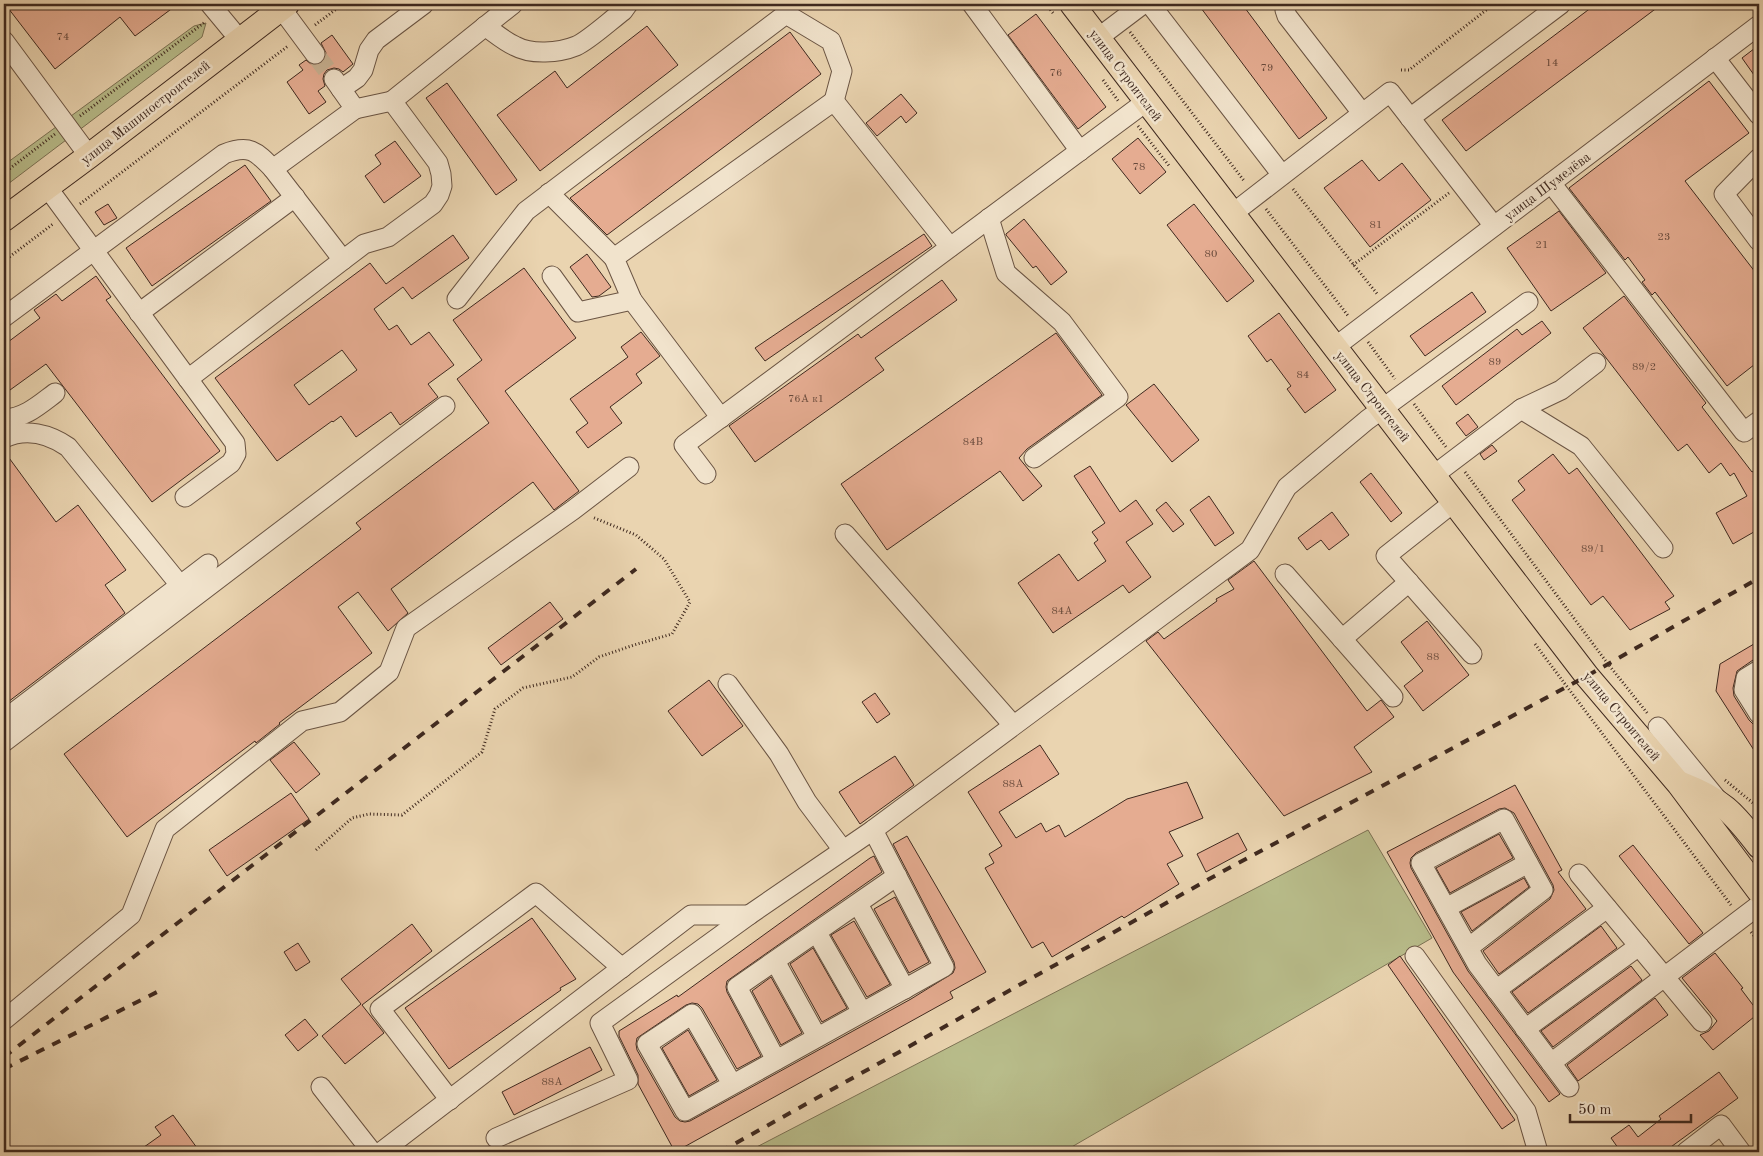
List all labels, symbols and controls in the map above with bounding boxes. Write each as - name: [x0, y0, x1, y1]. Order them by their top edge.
- street label: улица Строителей: [1086, 27, 1164, 124]
- house number: 74: [57, 32, 69, 43]
- street label: улица Машиностроителей: [78, 58, 213, 167]
- house number: 14: [1546, 58, 1558, 69]
- house number: 79: [1261, 63, 1273, 74]
- house number: 76: [1050, 68, 1062, 79]
- street label: улица Шумелёва: [1502, 150, 1593, 224]
- house number: 78: [1133, 162, 1145, 173]
- house number: 81: [1370, 220, 1382, 231]
- house number: 23: [1658, 232, 1670, 243]
- house number: 21: [1536, 240, 1548, 251]
- house number: 80: [1205, 249, 1217, 260]
- street label: улица Строителей: [1332, 348, 1412, 445]
- house number: 89: [1489, 357, 1501, 368]
- house number: 89/2: [1632, 362, 1656, 373]
- house number: 84: [1297, 370, 1309, 381]
- house number: 76А к1: [788, 394, 824, 405]
- house number: 84В: [963, 437, 983, 448]
- house number: 89/1: [1581, 544, 1605, 555]
- house number: 84А: [1051, 606, 1073, 617]
- house number: 88: [1427, 652, 1439, 663]
- street label: улица Строителей: [1580, 669, 1662, 764]
- house number: 88А: [1002, 779, 1024, 790]
- house number: 88А: [541, 1077, 563, 1088]
- scale bar: [1570, 1091, 1692, 1123]
- text: 50 m: [1578, 1103, 1612, 1118]

